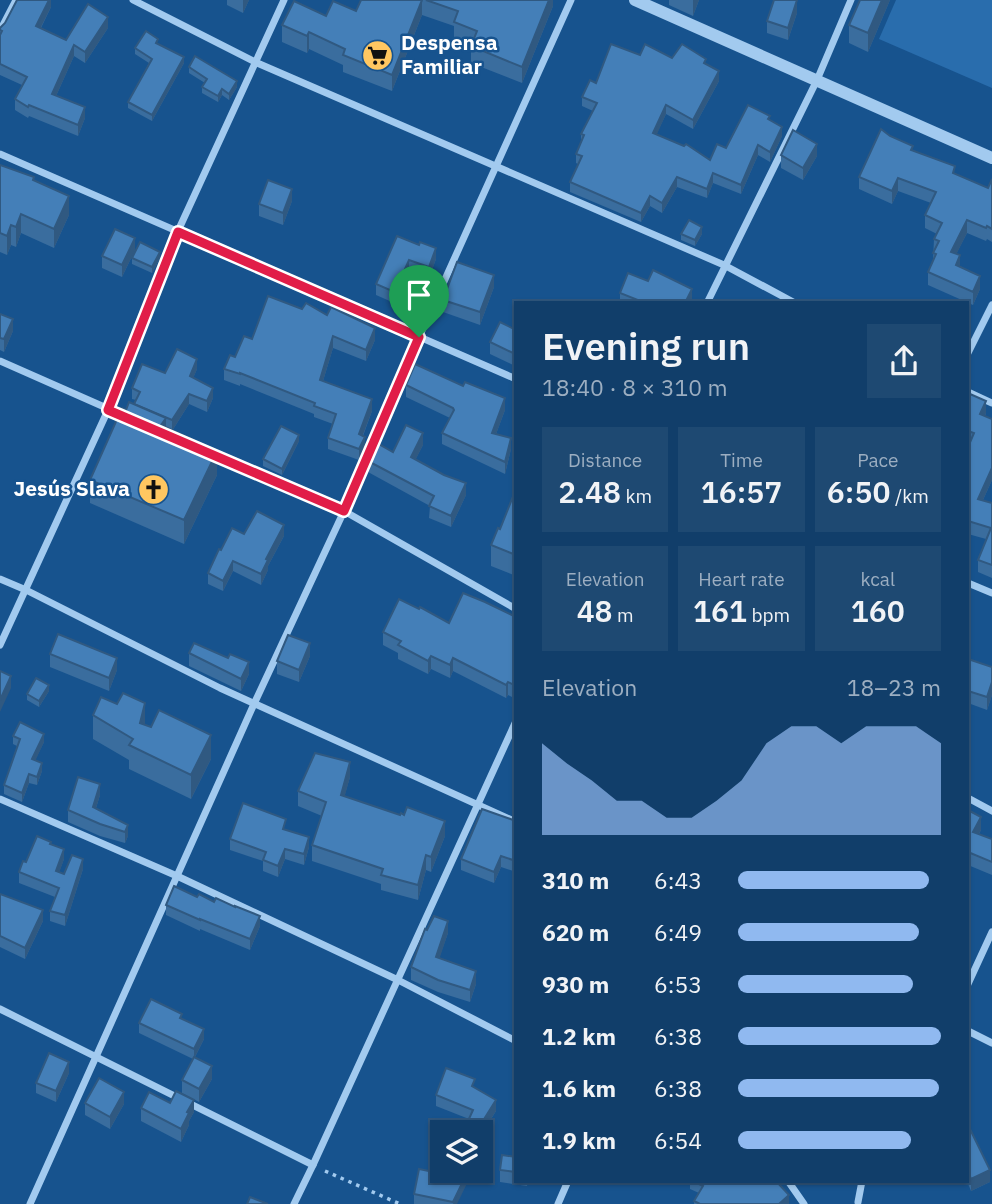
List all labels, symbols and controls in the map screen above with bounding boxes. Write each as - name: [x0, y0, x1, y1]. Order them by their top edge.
- place label: Despensa Familiar: [401, 28, 498, 80]
- supermarket icon: Despensa Familiar: [361, 38, 395, 72]
- pin: [389, 265, 449, 337]
- icon: arrive: [400, 276, 438, 314]
- text: Evening run: [542, 321, 750, 370]
- button: share: [867, 324, 941, 398]
- text: 18:40 · 8 × 310 m: [542, 372, 728, 402]
- text: Distance: [568, 448, 642, 472]
- text: Time: [720, 448, 763, 472]
- text: Pace: [857, 448, 899, 472]
- church icon: Jesús Slava: [136, 472, 170, 506]
- text: 2.48: [558, 472, 621, 511]
- text: 16:57: [701, 472, 782, 511]
- text: 6:50: [827, 472, 890, 511]
- place label: Jesús Slava: [14, 474, 130, 502]
- text: km: [621, 484, 652, 508]
- text: /km: [890, 484, 929, 508]
- text: Elevation: [566, 567, 645, 591]
- text: Heart rate: [698, 567, 785, 591]
- text: kcal: [861, 567, 895, 591]
- text: 48: [577, 591, 613, 630]
- text: 161: [693, 591, 747, 630]
- text: 160: [851, 591, 905, 630]
- text: m: [613, 603, 634, 627]
- text: bpm: [747, 603, 790, 627]
- text: Elevation: [542, 672, 637, 702]
- text: 18–23 m: [847, 672, 941, 702]
- text: 310 m: [542, 865, 609, 895]
- text: 6:43: [654, 865, 702, 895]
- text: 620 m: [542, 917, 609, 947]
- text: 6:49: [654, 917, 702, 947]
- text: 930 m: [542, 969, 609, 999]
- text: 6:53: [654, 969, 702, 999]
- text: 1.2 km: [542, 1021, 616, 1051]
- text: 6:38: [654, 1021, 702, 1051]
- text: 1.6 km: [542, 1073, 616, 1103]
- text: 6:38: [654, 1073, 702, 1103]
- map controls: [430, 1120, 493, 1183]
- button: layers: [430, 1120, 493, 1183]
- text: 1.9 km: [542, 1125, 616, 1155]
- text: 6:54: [654, 1125, 702, 1155]

